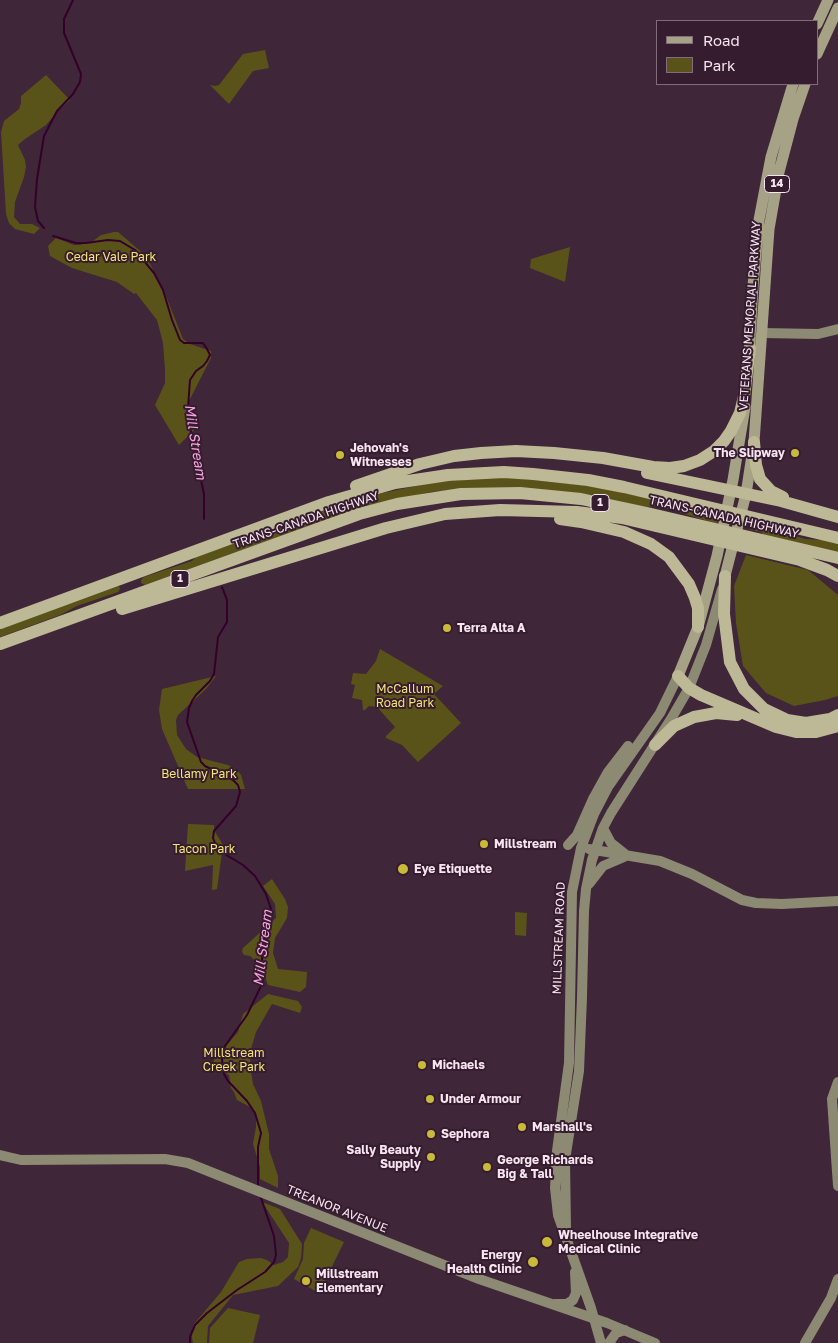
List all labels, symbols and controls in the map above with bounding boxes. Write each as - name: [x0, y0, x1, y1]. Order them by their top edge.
- legend: [656, 20, 818, 85]
- text: Road: [703, 31, 740, 49]
- text: Park: [703, 56, 735, 74]
- road number: 14: [764, 175, 790, 192]
- street label: VETERANS MEMORIAL PARKWAY: [736, 221, 764, 411]
- park label: Cedar Vale Park: [66, 250, 156, 264]
- water label: Mill Stream: [181, 403, 209, 481]
- place label: Jehovah's Witnesses: [350, 441, 412, 469]
- place label: The Slipway: [714, 446, 785, 460]
- marker: The Slipway: [789, 447, 801, 459]
- marker: Jehovah's Witnesses: [334, 449, 346, 461]
- street label: TRANS-CANADA HIGHWAY: [231, 488, 381, 552]
- street label: TRANS-CANADA HIGHWAY: [648, 493, 800, 541]
- road number: 1: [591, 494, 609, 512]
- road number: 1: [171, 570, 189, 588]
- place label: Terra Alta A: [457, 621, 526, 635]
- marker: Terra Alta A: [441, 622, 453, 634]
- park label: McCallum Road Park: [376, 682, 434, 710]
- park label: Bellamy Park: [161, 767, 237, 781]
- place label: Millstream: [494, 837, 557, 851]
- marker: Millstream: [478, 838, 490, 850]
- park label: Tacon Park: [172, 842, 236, 856]
- marker: Eye Etiquette: [396, 862, 410, 876]
- place label: Eye Etiquette: [414, 862, 492, 876]
- street label: MILLSTREAM ROAD: [550, 881, 568, 995]
- water label: Mill Stream: [250, 909, 276, 987]
- park label: Millstream Creek Park: [203, 1046, 265, 1074]
- place label: Michaels: [432, 1058, 485, 1072]
- marker: Michaels: [416, 1059, 428, 1071]
- place label: Under Armour: [440, 1092, 521, 1106]
- marker: Under Armour: [424, 1093, 436, 1105]
- place label: Marshall's: [532, 1120, 592, 1134]
- marker: Marshall's: [516, 1121, 528, 1133]
- place label: Sephora: [441, 1127, 489, 1141]
- marker: Sephora: [425, 1128, 437, 1140]
- place label: Sally Beauty Supply: [346, 1143, 421, 1171]
- marker: Sally Beauty Supply: [425, 1151, 437, 1163]
- place label: George Richards Big & Tall: [497, 1153, 593, 1181]
- marker: George Richards Big & Tall: [481, 1161, 493, 1173]
- street label: TREANOR AVENUE: [284, 1182, 390, 1236]
- place label: Wheelhouse Integrative Medical Clinic: [558, 1228, 698, 1256]
- marker: Wheelhouse Integrative Medical Clinic: [540, 1235, 554, 1249]
- place label: Energy Health Clinic: [447, 1248, 522, 1276]
- marker: Energy Health Clinic: [526, 1255, 540, 1269]
- place label: Millstream Elementary: [316, 1267, 383, 1295]
- marker: Millstream Elementary: [300, 1275, 312, 1287]

